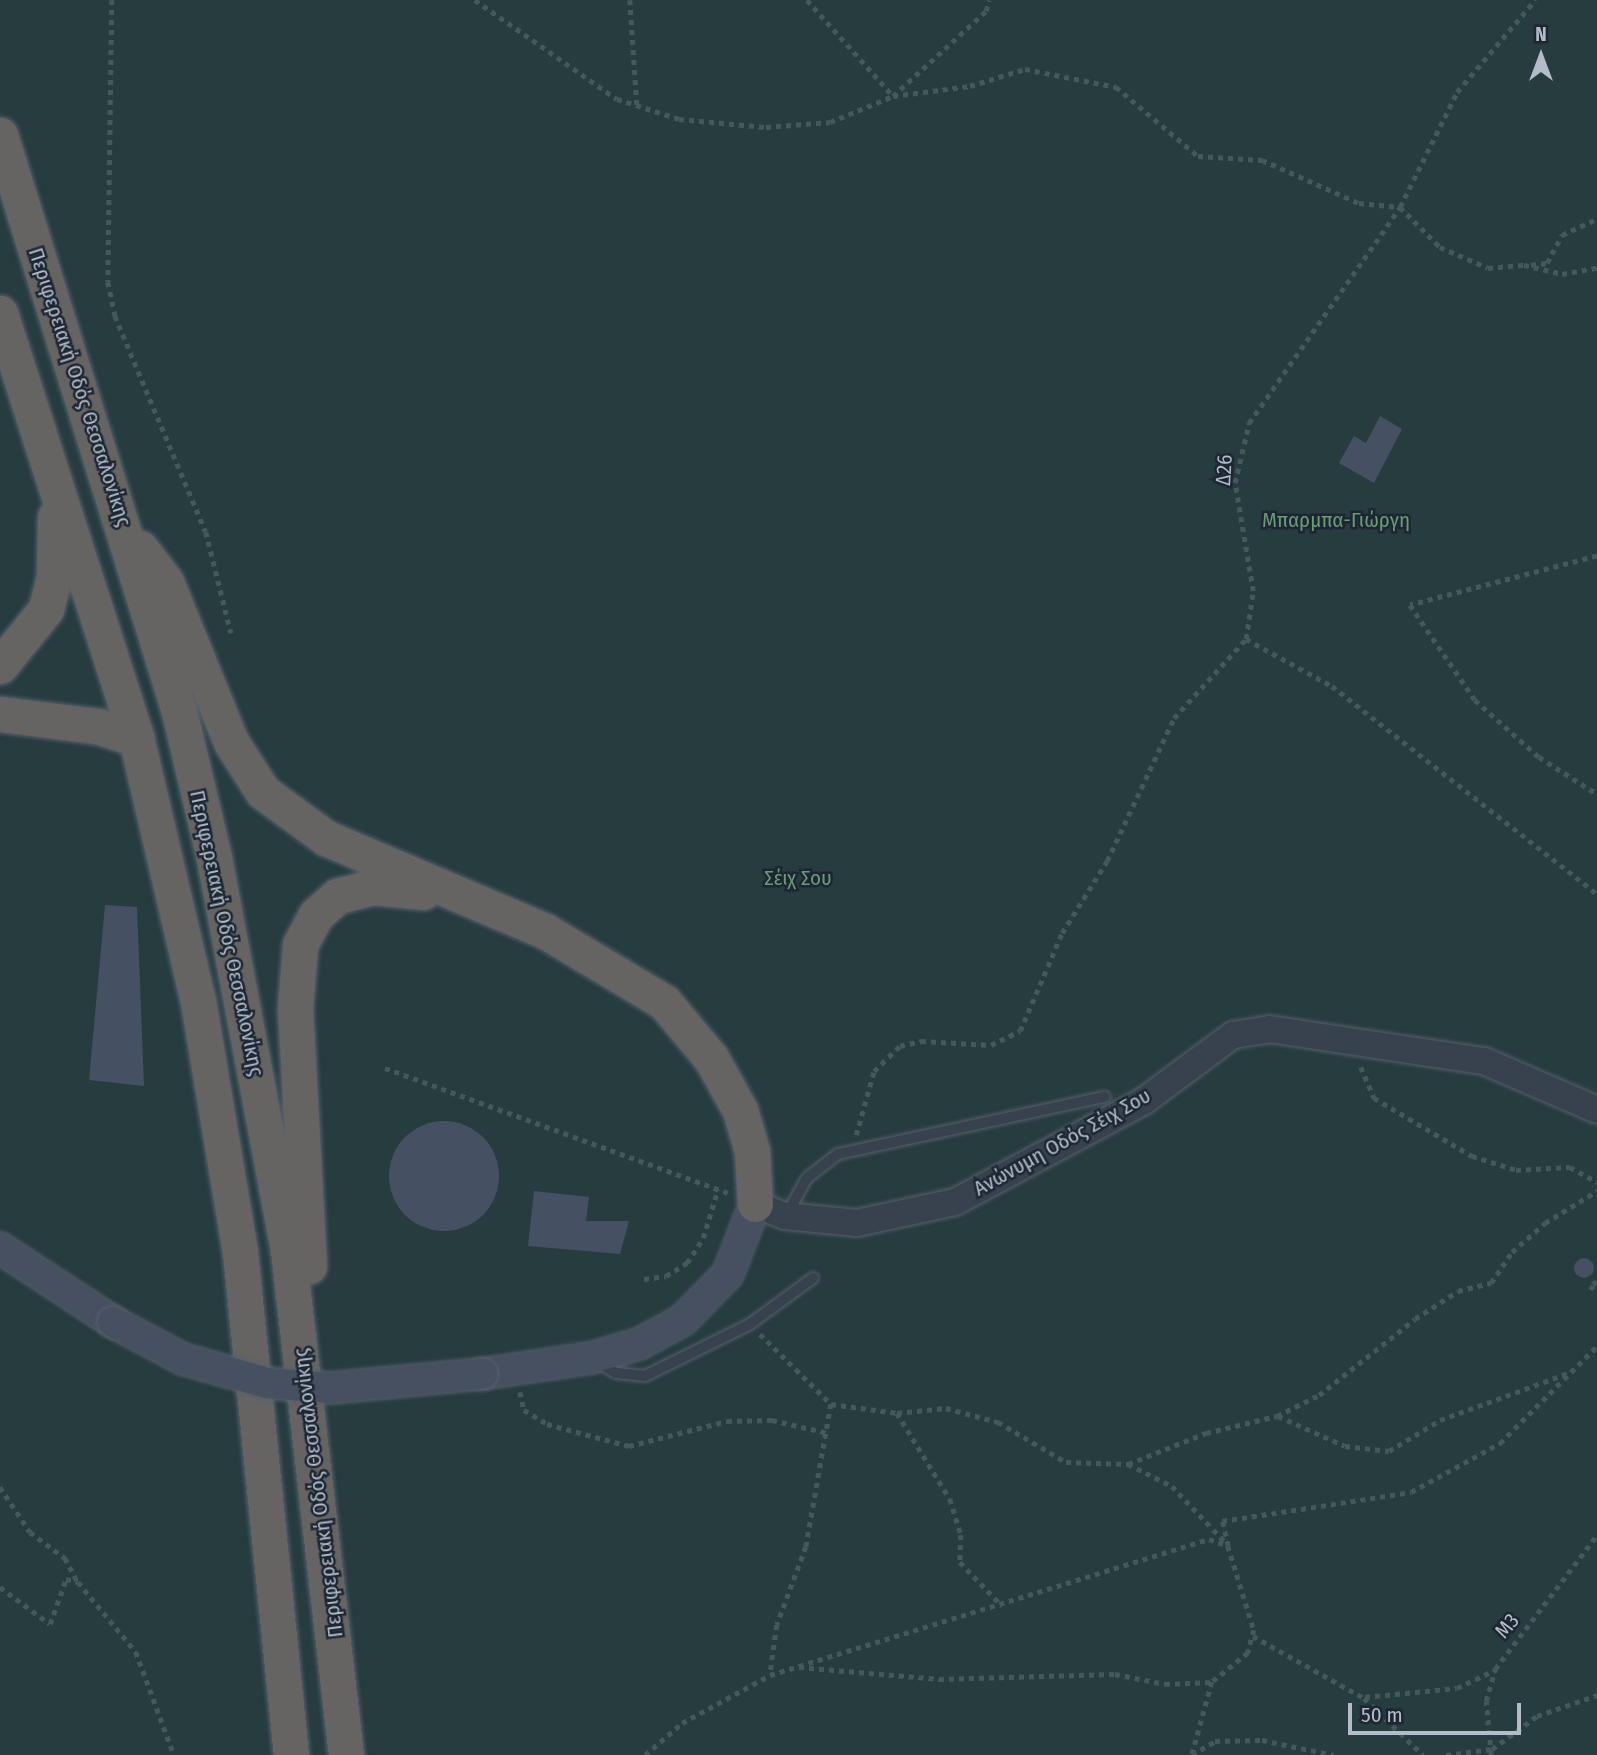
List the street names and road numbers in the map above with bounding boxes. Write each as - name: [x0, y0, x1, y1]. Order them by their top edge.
- street label: Περιφερειακή Οδός Θεσσαλονίκης: [23, 245, 137, 529]
- street label: Δ26: [1211, 454, 1237, 486]
- street label: Περιφερειακή Οδός Θεσσαλονίκης: [184, 788, 270, 1078]
- street label: Ανώνυμη Οδός Σέιχ Σου: [969, 1083, 1155, 1201]
- street label: Περιφερειακή Οδός Θεσσαλονίκης: [288, 1347, 348, 1639]
- street label: M3: [1490, 1609, 1524, 1643]

